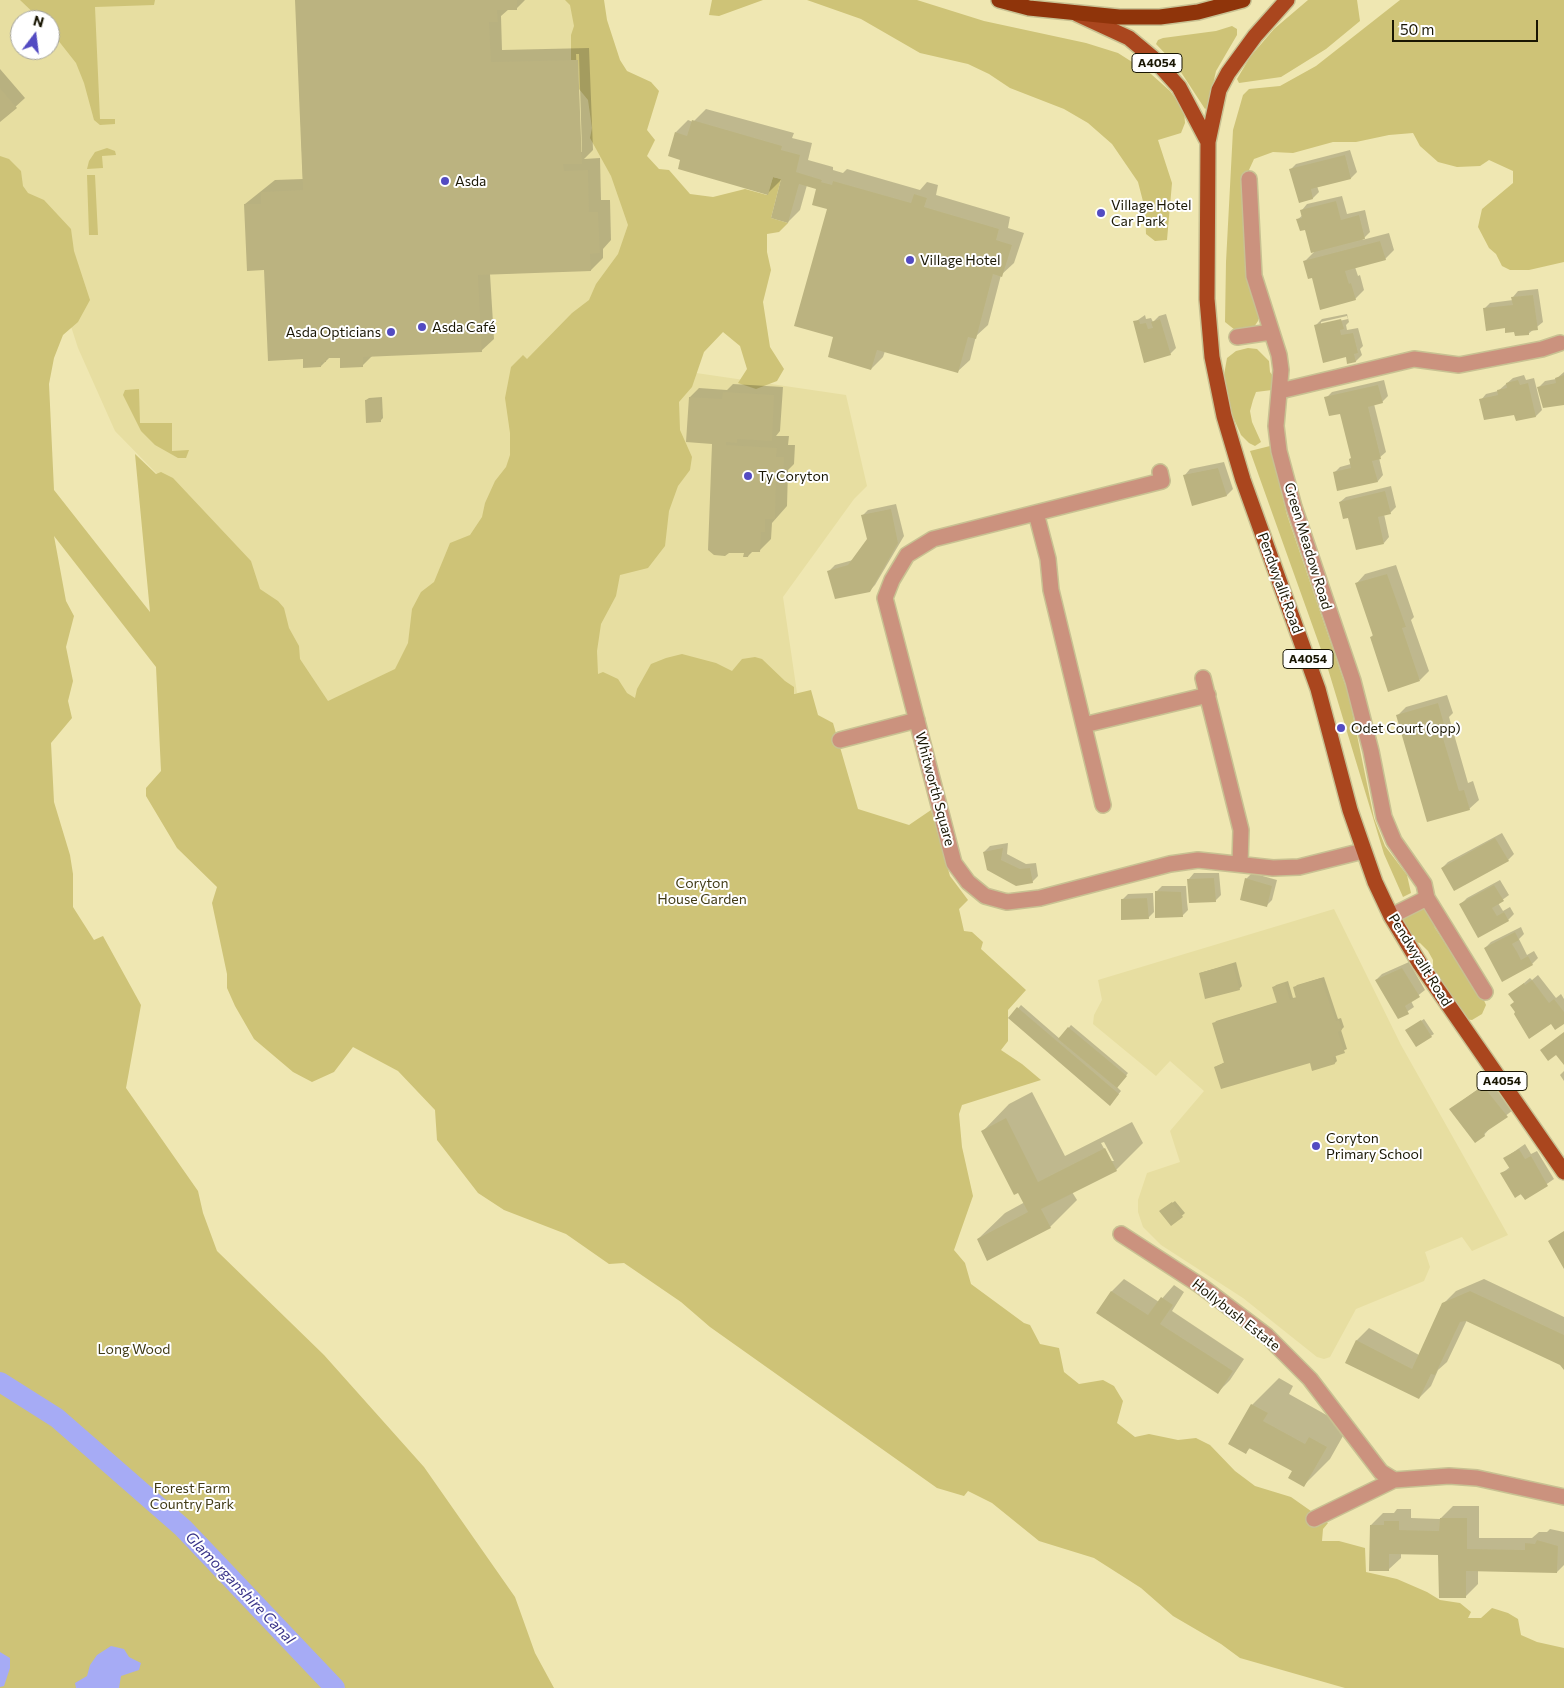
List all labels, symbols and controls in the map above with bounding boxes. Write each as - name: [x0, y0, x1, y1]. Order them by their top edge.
- north arrow: [10, 10, 60, 60]
- scale bar: [1394, 10, 1540, 42]
- text: N: [31, 11, 46, 31]
- text: 50 m: [1400, 20, 1434, 38]
- road number: A4054: [1132, 54, 1182, 72]
- place label: Asda: [455, 173, 486, 189]
- marker: Asda: [439, 175, 451, 187]
- place label: Village Hotel Car Park: [1111, 197, 1191, 230]
- marker: Village Hotel Car Park: [1095, 207, 1107, 219]
- place label: Village Hotel: [920, 252, 1000, 268]
- marker: Village Hotel: [904, 254, 916, 266]
- place label: Asda Café: [432, 319, 496, 335]
- marker: Asda Café: [416, 321, 428, 333]
- place label: Asda Opticians: [286, 324, 381, 340]
- marker: Asda Opticians: [385, 326, 397, 338]
- place label: Ty Coryton: [758, 468, 829, 484]
- marker: Ty Coryton: [742, 470, 754, 482]
- street label: Green Meadow Road: [1281, 480, 1335, 612]
- street label: Pendwyallt Road: [1254, 530, 1306, 636]
- road number: A4054: [1283, 650, 1333, 669]
- place label: Odet Court (opp): [1351, 720, 1461, 736]
- marker: Odet Court (opp): [1335, 722, 1347, 734]
- street label: Whitworth Square: [912, 730, 958, 848]
- park label: Coryton House Garden: [657, 875, 747, 908]
- street label: Pendwyallt Road: [1385, 911, 1455, 1009]
- road number: A4054: [1477, 1072, 1527, 1090]
- place label: Coryton Primary School: [1326, 1130, 1422, 1162]
- marker: Coryton Primary School: [1310, 1140, 1322, 1152]
- street label: Hollybush Estate: [1189, 1275, 1283, 1355]
- park label: Long Wood: [98, 1341, 170, 1357]
- park label: Forest Farm Country Park: [150, 1480, 234, 1512]
- water label: Glamorganshire Canal: [182, 1528, 298, 1648]

